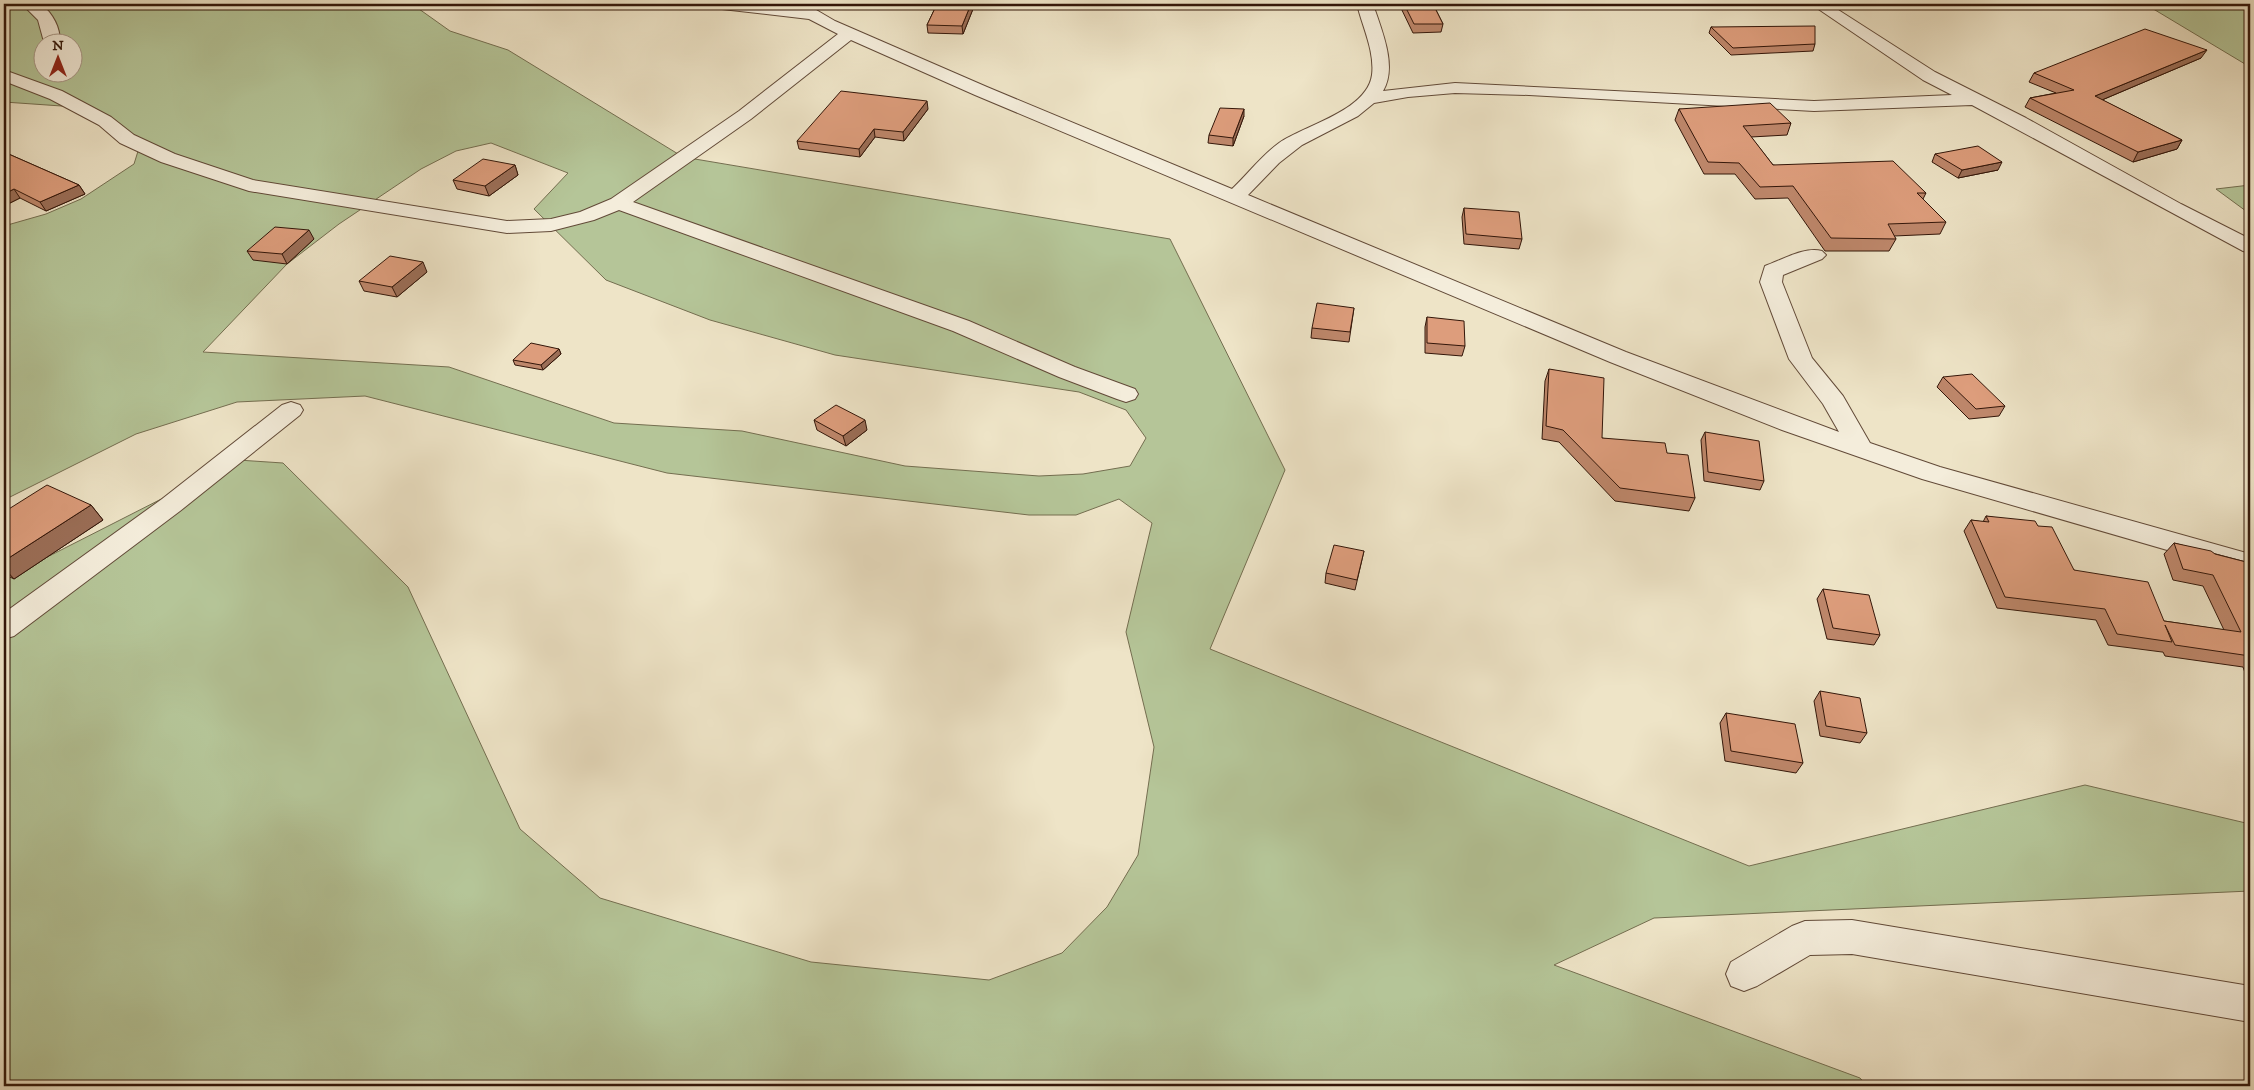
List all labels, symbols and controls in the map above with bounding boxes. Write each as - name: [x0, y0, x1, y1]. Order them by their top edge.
- north arrow: [32, 32, 82, 82]
- text: N: [52, 37, 64, 55]

